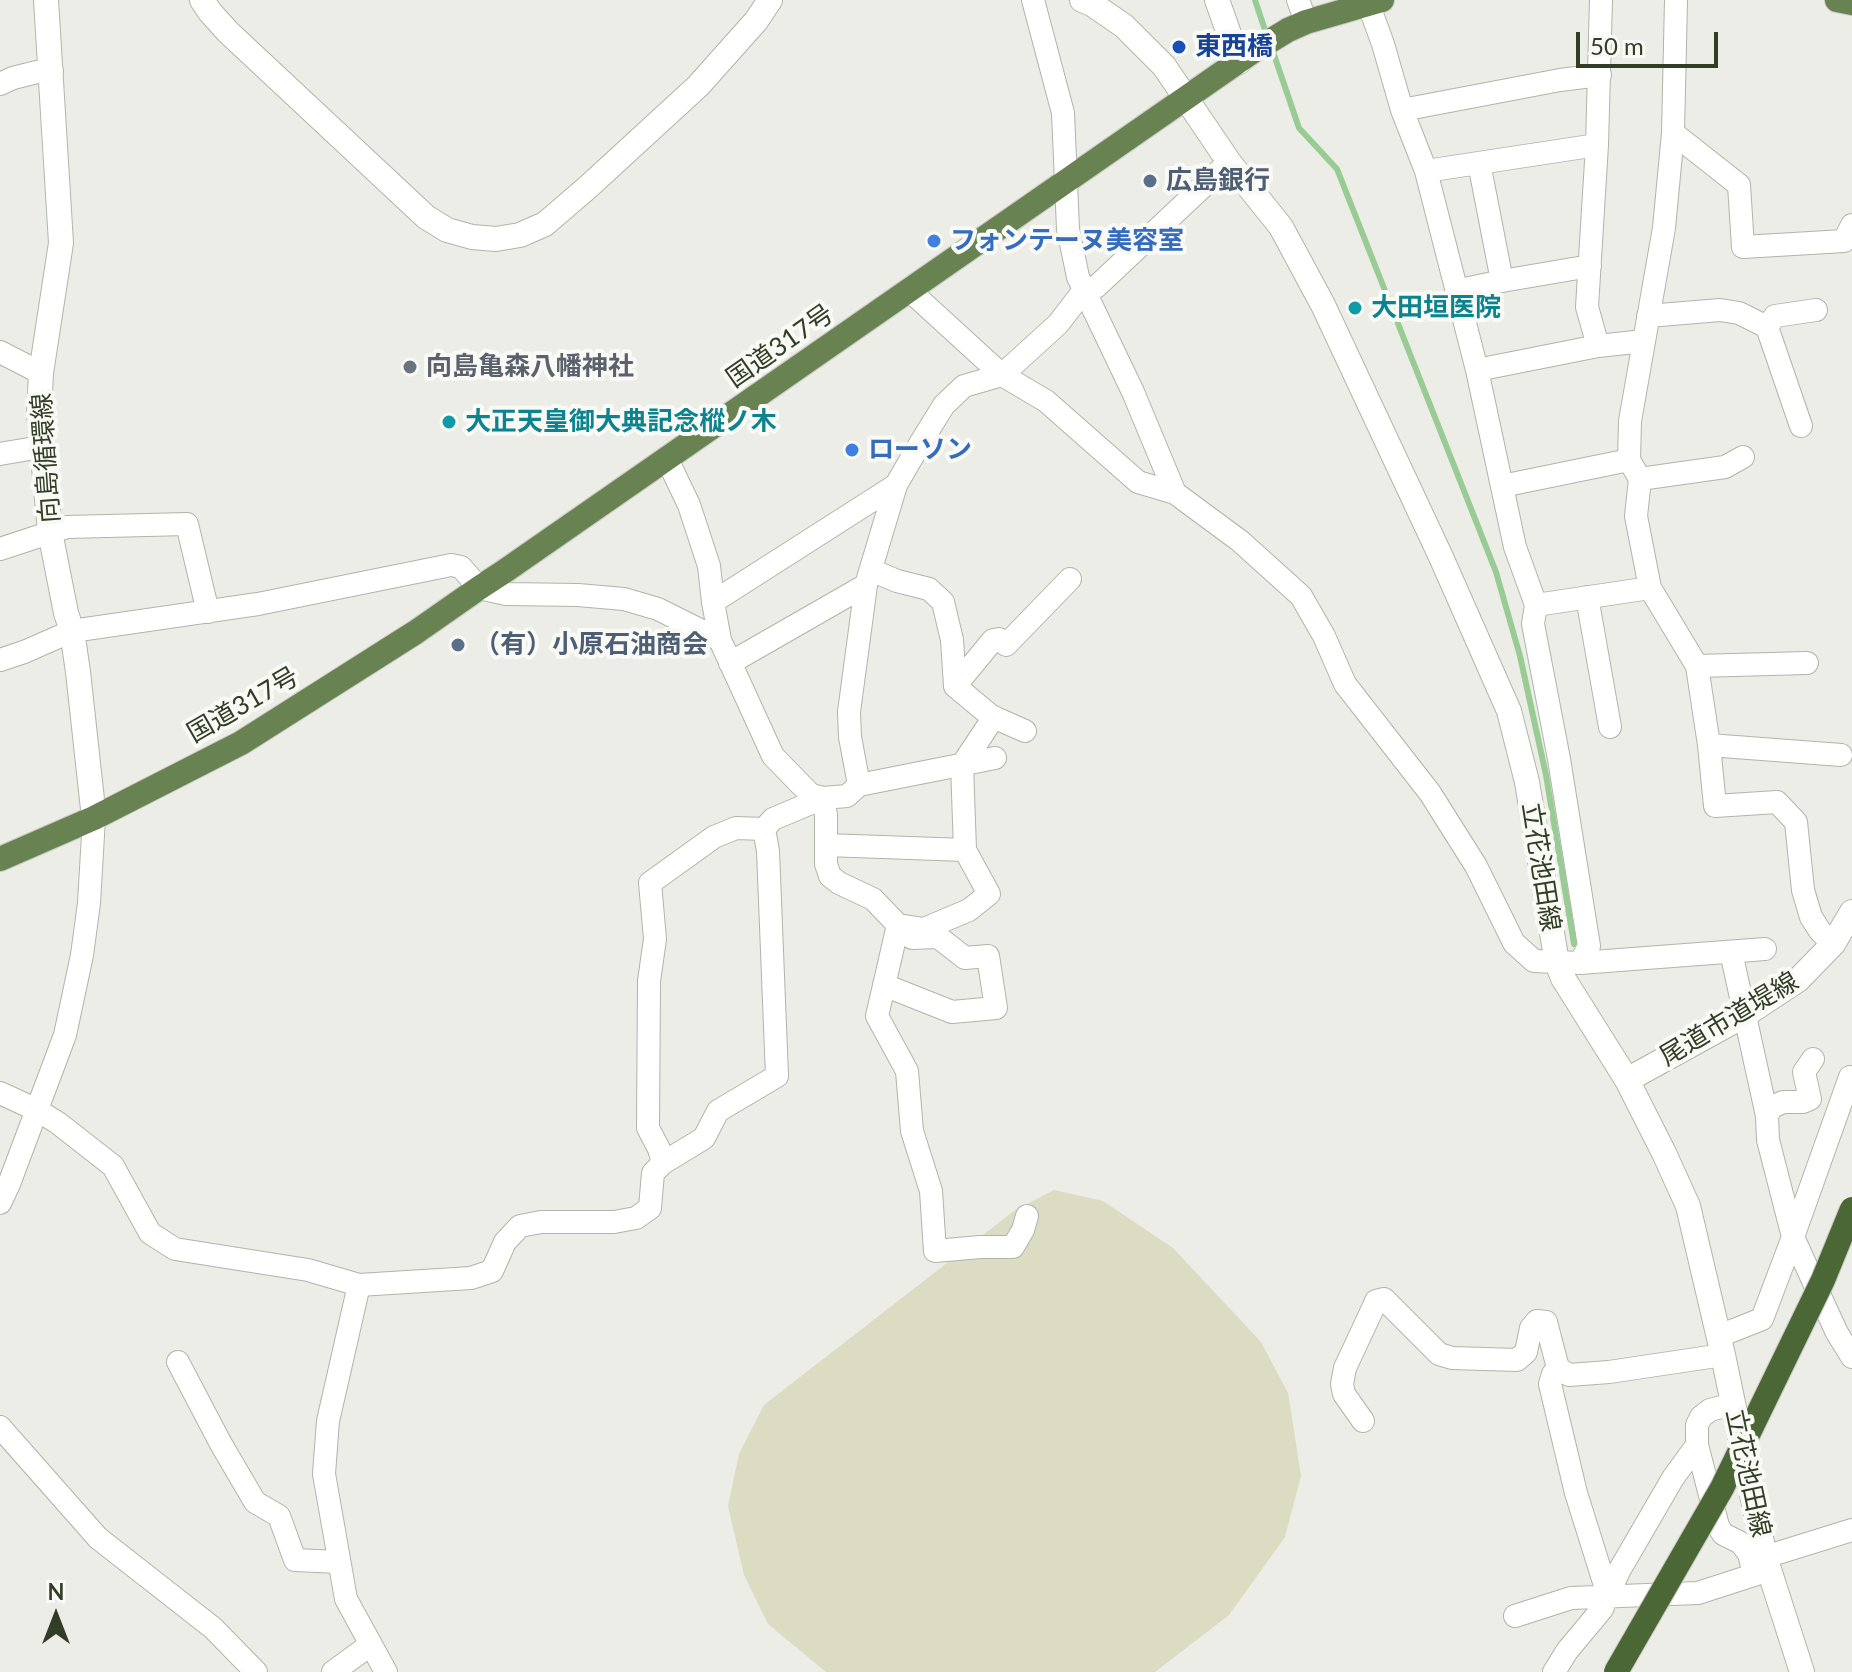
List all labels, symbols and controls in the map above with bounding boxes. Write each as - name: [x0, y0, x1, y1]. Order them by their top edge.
- scale bar: [1580, 16, 1722, 66]
- place label: 東西橋: [1195, 31, 1273, 63]
- text: 50 m: [1590, 31, 1644, 60]
- marker: 東西橋: [1170, 38, 1188, 56]
- place label: 広島銀行: [1166, 165, 1270, 197]
- marker: 広島銀行: [1141, 172, 1159, 190]
- place label: フォンテーヌ美容室: [950, 225, 1184, 257]
- marker: フォンテーヌ美容室: [925, 232, 943, 250]
- place label: 大田垣医院: [1371, 292, 1501, 324]
- street label: 国道317号: [721, 298, 839, 394]
- marker: 大田垣医院: [1346, 299, 1364, 317]
- place label: 向島亀森八幡神社: [426, 351, 634, 383]
- marker: 向島亀森八幡神社: [401, 358, 419, 376]
- street label: 向島循環線: [26, 392, 66, 524]
- place label: 大正天皇御大典記念樅ノ木: [465, 406, 777, 438]
- marker: 大正天皇御大典記念樅ノ木: [440, 413, 458, 431]
- place label: ローソン: [868, 434, 972, 466]
- marker: ローソン: [843, 441, 861, 459]
- place label: （有）小原石油商会: [474, 629, 708, 661]
- marker: （有）小原石油商会: [449, 636, 467, 654]
- street label: 国道317号: [182, 661, 304, 749]
- street label: 立花池田線: [1515, 800, 1567, 934]
- street label: 尾道市道堤線: [1654, 965, 1804, 1073]
- street label: 立花池田線: [1719, 1406, 1777, 1540]
- north arrow: [16, 1576, 96, 1656]
- text: N: [48, 1578, 64, 1605]

